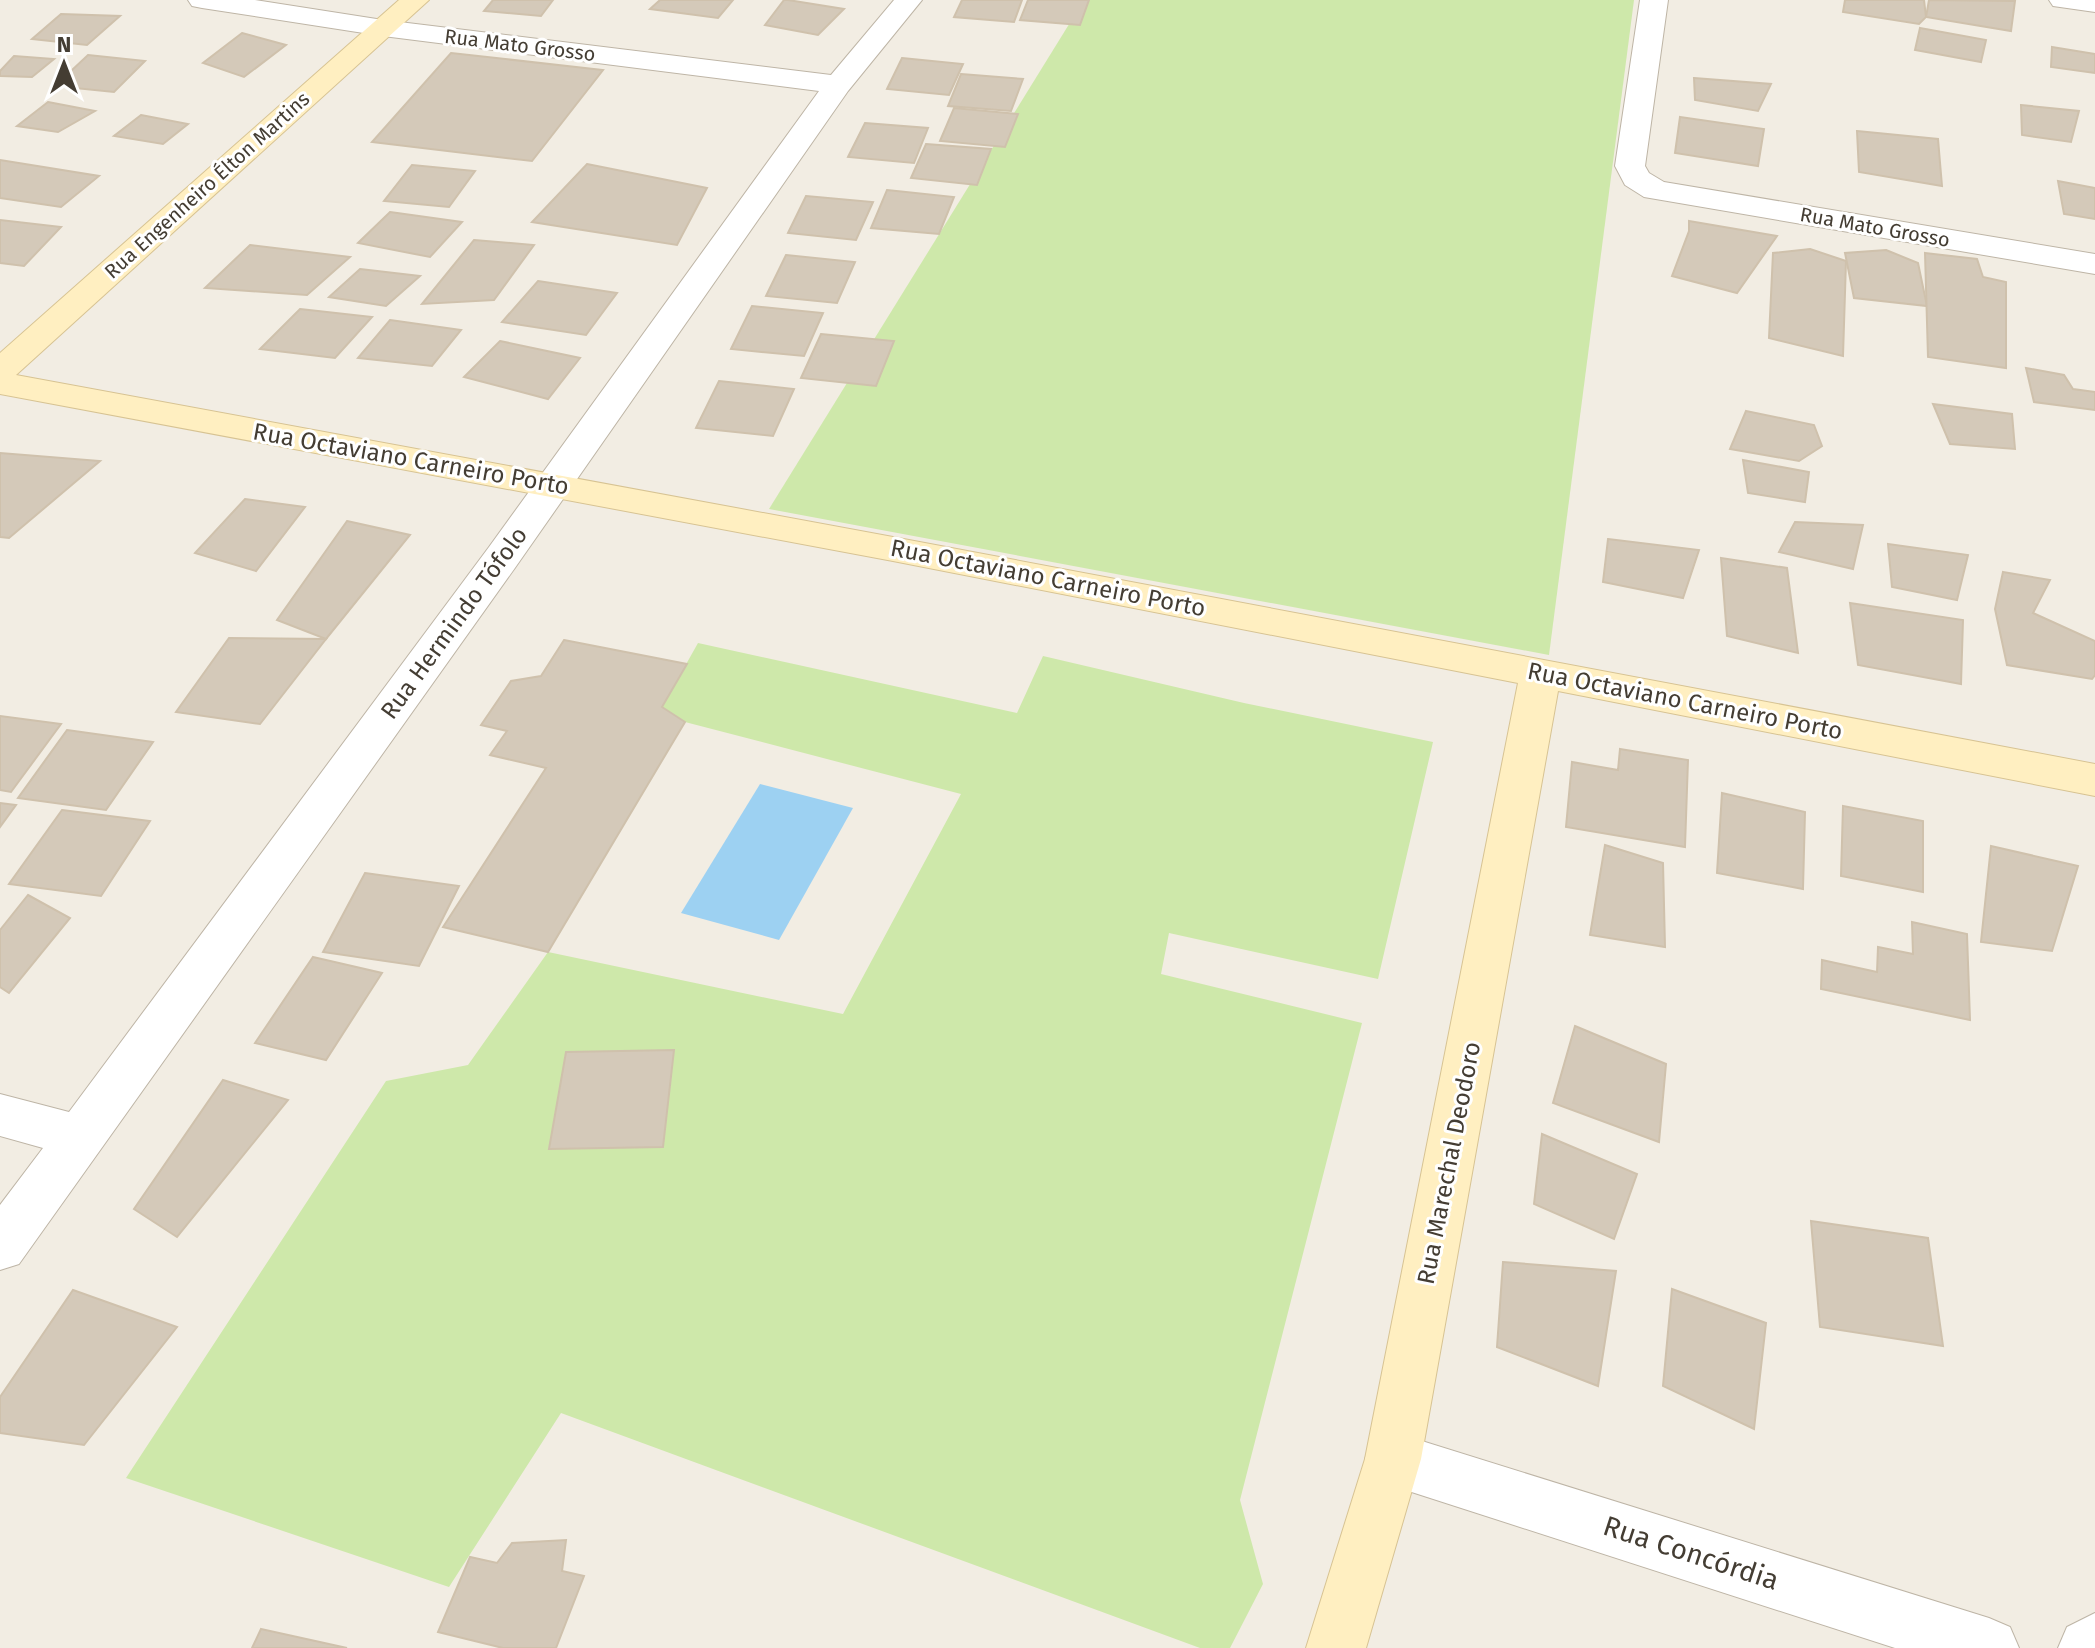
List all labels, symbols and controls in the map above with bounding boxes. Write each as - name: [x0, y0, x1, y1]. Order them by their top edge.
- north arrow: [24, 24, 104, 104]
- street label: Rua Mato Grosso: [443, 24, 597, 66]
- text: N: [57, 31, 71, 58]
- street label: Rua Engenheiro Élton Martins: [100, 87, 314, 283]
- street label: Rua Mato Grosso: [1798, 202, 1952, 252]
- street label: Rua Octaviano Carneiro Porto: [251, 417, 571, 501]
- street label: Rua Hermindo Tófolo: [375, 522, 533, 724]
- street label: Rua Octaviano Carneiro Porto: [888, 534, 1208, 622]
- street label: Rua Octaviano Carneiro Porto: [1525, 657, 1845, 745]
- street label: Rua Marechal Deodoro: [1412, 1039, 1486, 1287]
- street label: Rua Concórdia: [1599, 1509, 1783, 1597]

